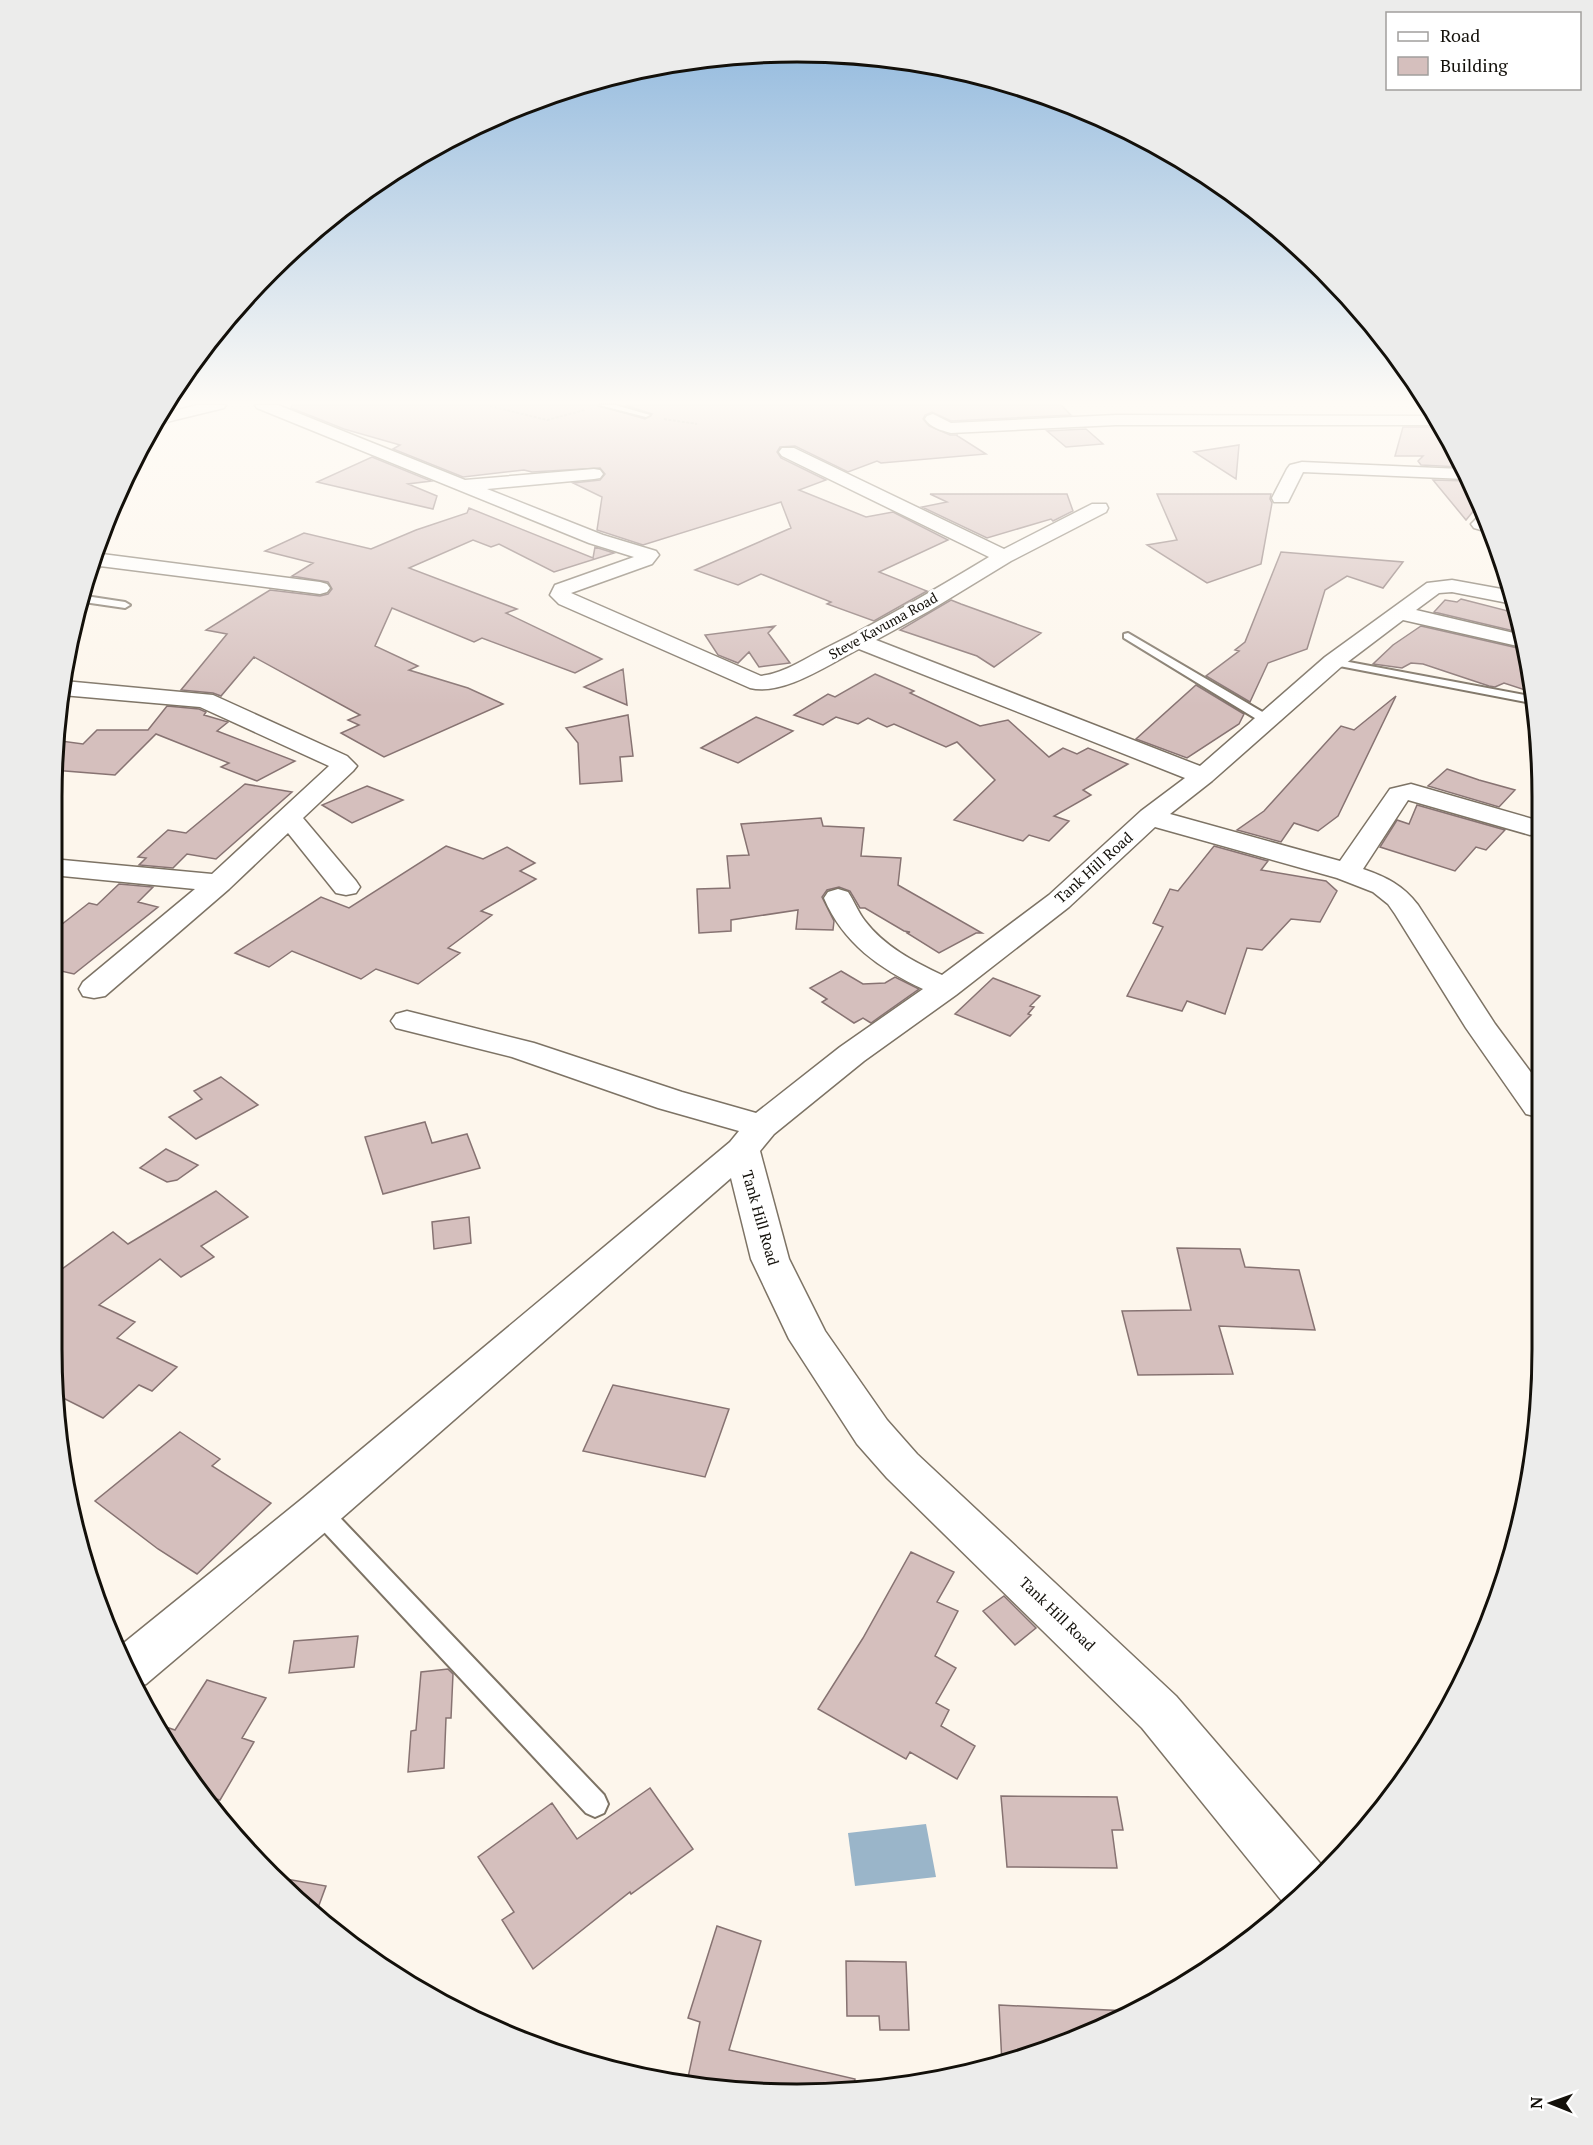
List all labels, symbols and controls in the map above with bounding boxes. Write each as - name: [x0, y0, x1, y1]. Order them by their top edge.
- legend: [1386, 12, 1581, 90]
- text: Road: [1440, 23, 1480, 47]
- text: Building: [1440, 53, 1508, 77]
- street label: Steve Kavuma Road: [825, 588, 941, 663]
- street label: Tank Hill Road: [1050, 827, 1137, 908]
- street label: Tank Hill Road: [738, 1168, 784, 1268]
- street label: Tank Hill Road: [1015, 1572, 1100, 1655]
- north arrow: [1521, 2073, 1581, 2133]
- text: N: [1525, 2096, 1547, 2109]

